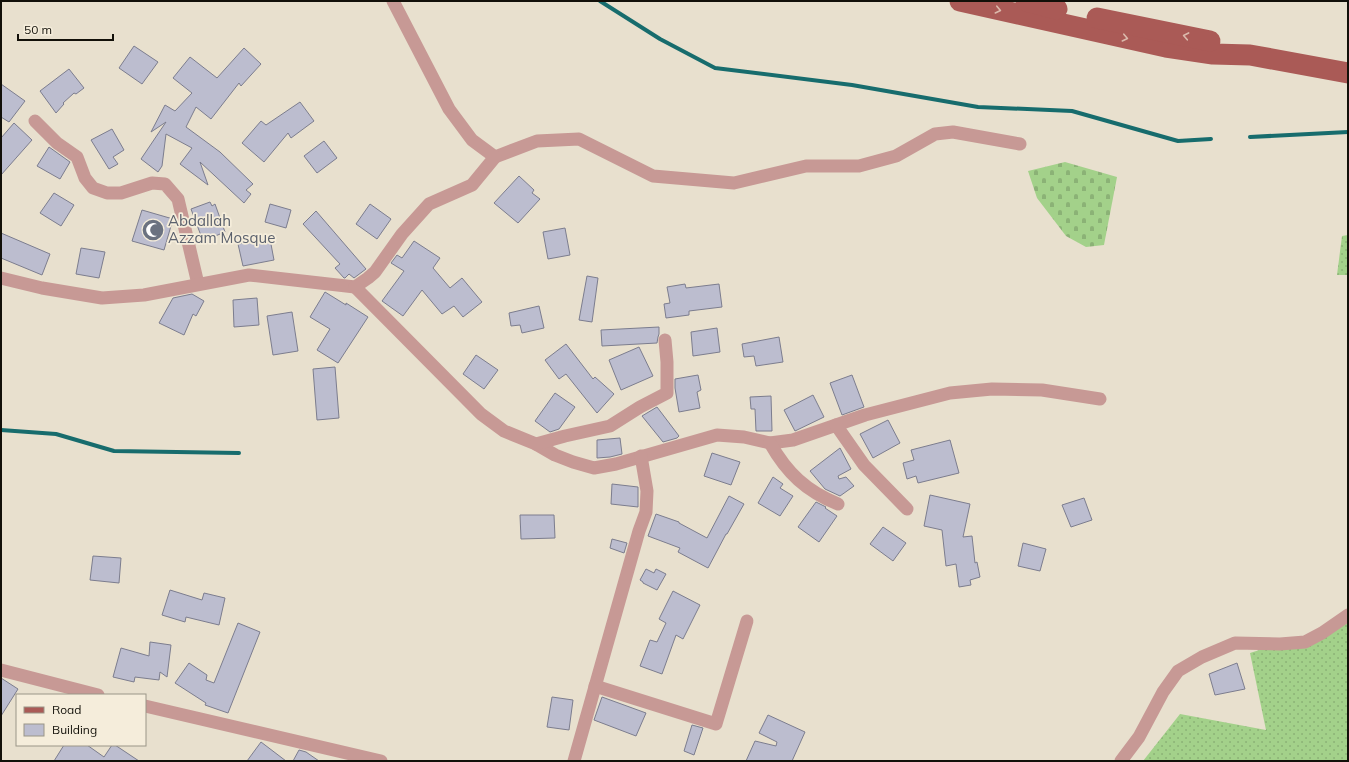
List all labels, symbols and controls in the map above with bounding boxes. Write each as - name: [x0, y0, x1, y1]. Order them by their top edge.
- one-way arrow: [995, 5, 1001, 13]
- scale bar: [18, 16, 113, 42]
- text: 50 m: [24, 22, 52, 37]
- one-way arrow: [1183, 32, 1189, 40]
- one-way arrow: [1122, 34, 1128, 42]
- place label: Abdallah Azzam Mosque: [168, 211, 275, 247]
- mosque icon: Abdallah Azzam Mosque: [140, 217, 166, 243]
- legend: [16, 694, 146, 746]
- text: Road: [52, 702, 81, 717]
- text: Building: [52, 722, 97, 737]

